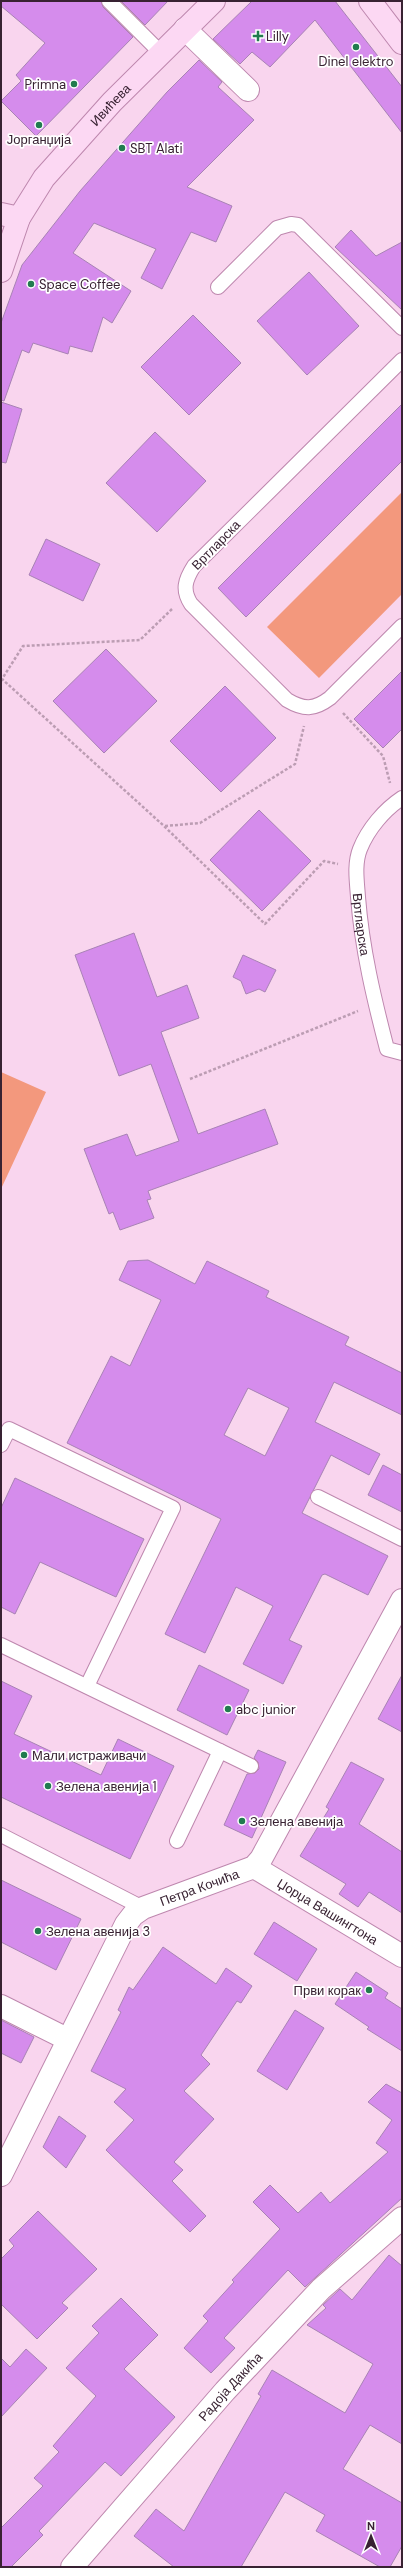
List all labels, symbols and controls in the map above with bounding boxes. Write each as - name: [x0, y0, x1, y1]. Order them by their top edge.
- place label: Lilly: [266, 28, 289, 45]
- marker: Lilly: [253, 31, 263, 41]
- marker: Dinel elektro: [351, 42, 361, 52]
- place label: Dinel elektro: [319, 53, 394, 70]
- place label: Primna: [24, 76, 66, 93]
- marker: Primna: [69, 79, 79, 89]
- street label: Ивићева: [86, 79, 135, 129]
- marker: Јорганџија: [34, 120, 44, 130]
- place label: Јорганџија: [7, 131, 72, 148]
- place label: SBT Alati: [130, 140, 183, 157]
- marker: SBT Alati: [117, 143, 127, 153]
- place label: Space Coffee: [39, 276, 120, 293]
- marker: Space Coffee: [26, 279, 36, 289]
- street label: Вртларска: [188, 516, 245, 574]
- street label: Вртларска: [349, 892, 374, 958]
- place label: abc junior: [236, 1701, 296, 1718]
- marker: abc junior: [223, 1704, 233, 1714]
- place label: Мали истраживачи: [32, 1747, 146, 1764]
- marker: Мали истраживачи: [19, 1750, 29, 1760]
- place label: Зелена авенија 1: [56, 1778, 157, 1795]
- marker: Зелена авенија 1: [43, 1781, 53, 1791]
- place label: Зелена авенија: [250, 1813, 344, 1830]
- marker: Зелена авенија: [237, 1816, 247, 1826]
- street label: Петра Кочића: [157, 1865, 242, 1910]
- street label: Џорџа Вашингтона: [274, 1874, 382, 1949]
- place label: Зелена авенија 3: [46, 1923, 150, 1940]
- marker: Зелена авенија 3: [33, 1926, 43, 1936]
- place label: Први корак: [294, 1982, 361, 1999]
- marker: Први корак: [364, 1985, 374, 1995]
- street label: Радоја Дакића: [194, 2348, 266, 2424]
- north arrow: [351, 2516, 391, 2556]
- text: N: [367, 2519, 375, 2533]

